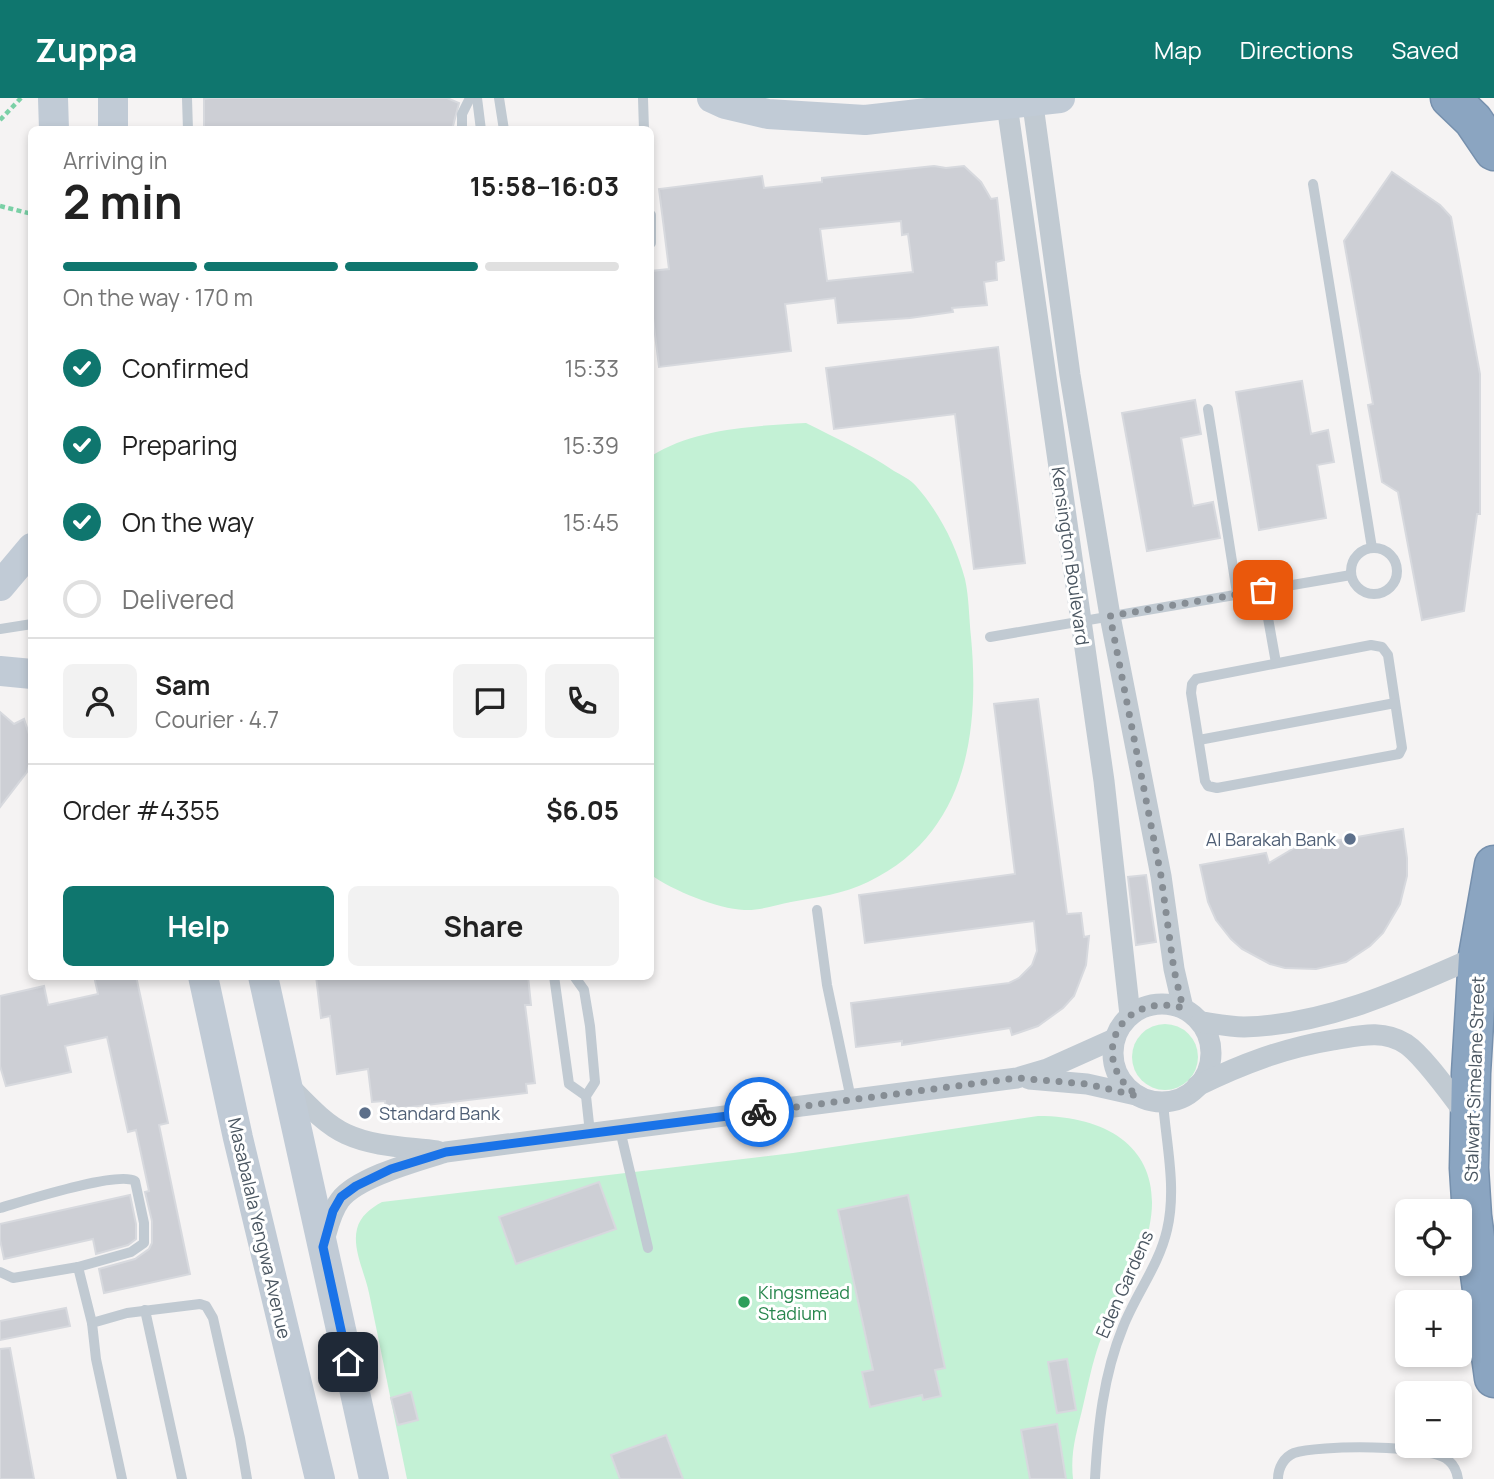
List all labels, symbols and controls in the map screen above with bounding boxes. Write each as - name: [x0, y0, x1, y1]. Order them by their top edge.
- text: Zuppa: [35, 27, 137, 72]
- text: Map: [1154, 33, 1202, 66]
- text: Directions: [1240, 33, 1353, 66]
- text: Saved: [1391, 33, 1459, 66]
- text: Arriving in: [63, 144, 168, 176]
- text: 15:58–16:03: [470, 168, 619, 204]
- text: 2 min: [63, 170, 183, 233]
- text: On the way · 170 m: [63, 281, 253, 313]
- icon: check: [63, 349, 101, 387]
- text: Confirmed: [122, 350, 249, 386]
- text: 15:33: [564, 352, 619, 384]
- icon: check: [63, 426, 101, 464]
- text: Preparing: [122, 427, 238, 463]
- text: 15:39: [563, 429, 619, 461]
- street label: Kensington Boulevard: [1047, 465, 1095, 647]
- icon: check: [63, 503, 101, 541]
- text: On the way: [122, 504, 254, 540]
- text: 15:45: [563, 506, 619, 538]
- pin: [1233, 560, 1293, 620]
- icon: bag: [1244, 571, 1282, 609]
- text: Delivered: [122, 581, 234, 617]
- button: person: [63, 664, 137, 738]
- button: chat: [453, 664, 527, 738]
- button: phone: [545, 664, 619, 738]
- text: Sam: [155, 667, 210, 703]
- text: Courier · 4.7: [155, 703, 279, 735]
- text: Order #4355: [63, 792, 220, 828]
- text: $6.05: [546, 792, 619, 828]
- place label: Al Barakah Bank: [1206, 827, 1337, 851]
- marker: Al Barakah Bank: [1342, 831, 1358, 847]
- button: Help: [63, 886, 334, 966]
- button: Share: [348, 886, 619, 966]
- street label: Stalwart Simelane Street: [1458, 976, 1490, 1182]
- courier: [724, 1077, 794, 1147]
- icon: bike: [740, 1093, 778, 1131]
- place label: Standard Bank: [379, 1101, 501, 1125]
- marker: Standard Bank: [357, 1105, 373, 1121]
- street label: Masabalala Yengwa Avenue: [223, 1115, 297, 1341]
- map controls: [1395, 1199, 1472, 1458]
- button: locate: [1395, 1199, 1472, 1276]
- street label: Eden Gardens: [1090, 1226, 1158, 1342]
- place label: Kingsmead Stadium: [758, 1280, 850, 1325]
- button: +: [1395, 1290, 1472, 1367]
- marker: Kingsmead Stadium: [736, 1294, 752, 1310]
- pin: [318, 1332, 378, 1392]
- icon: home: [329, 1343, 367, 1381]
- button: −: [1395, 1381, 1472, 1458]

